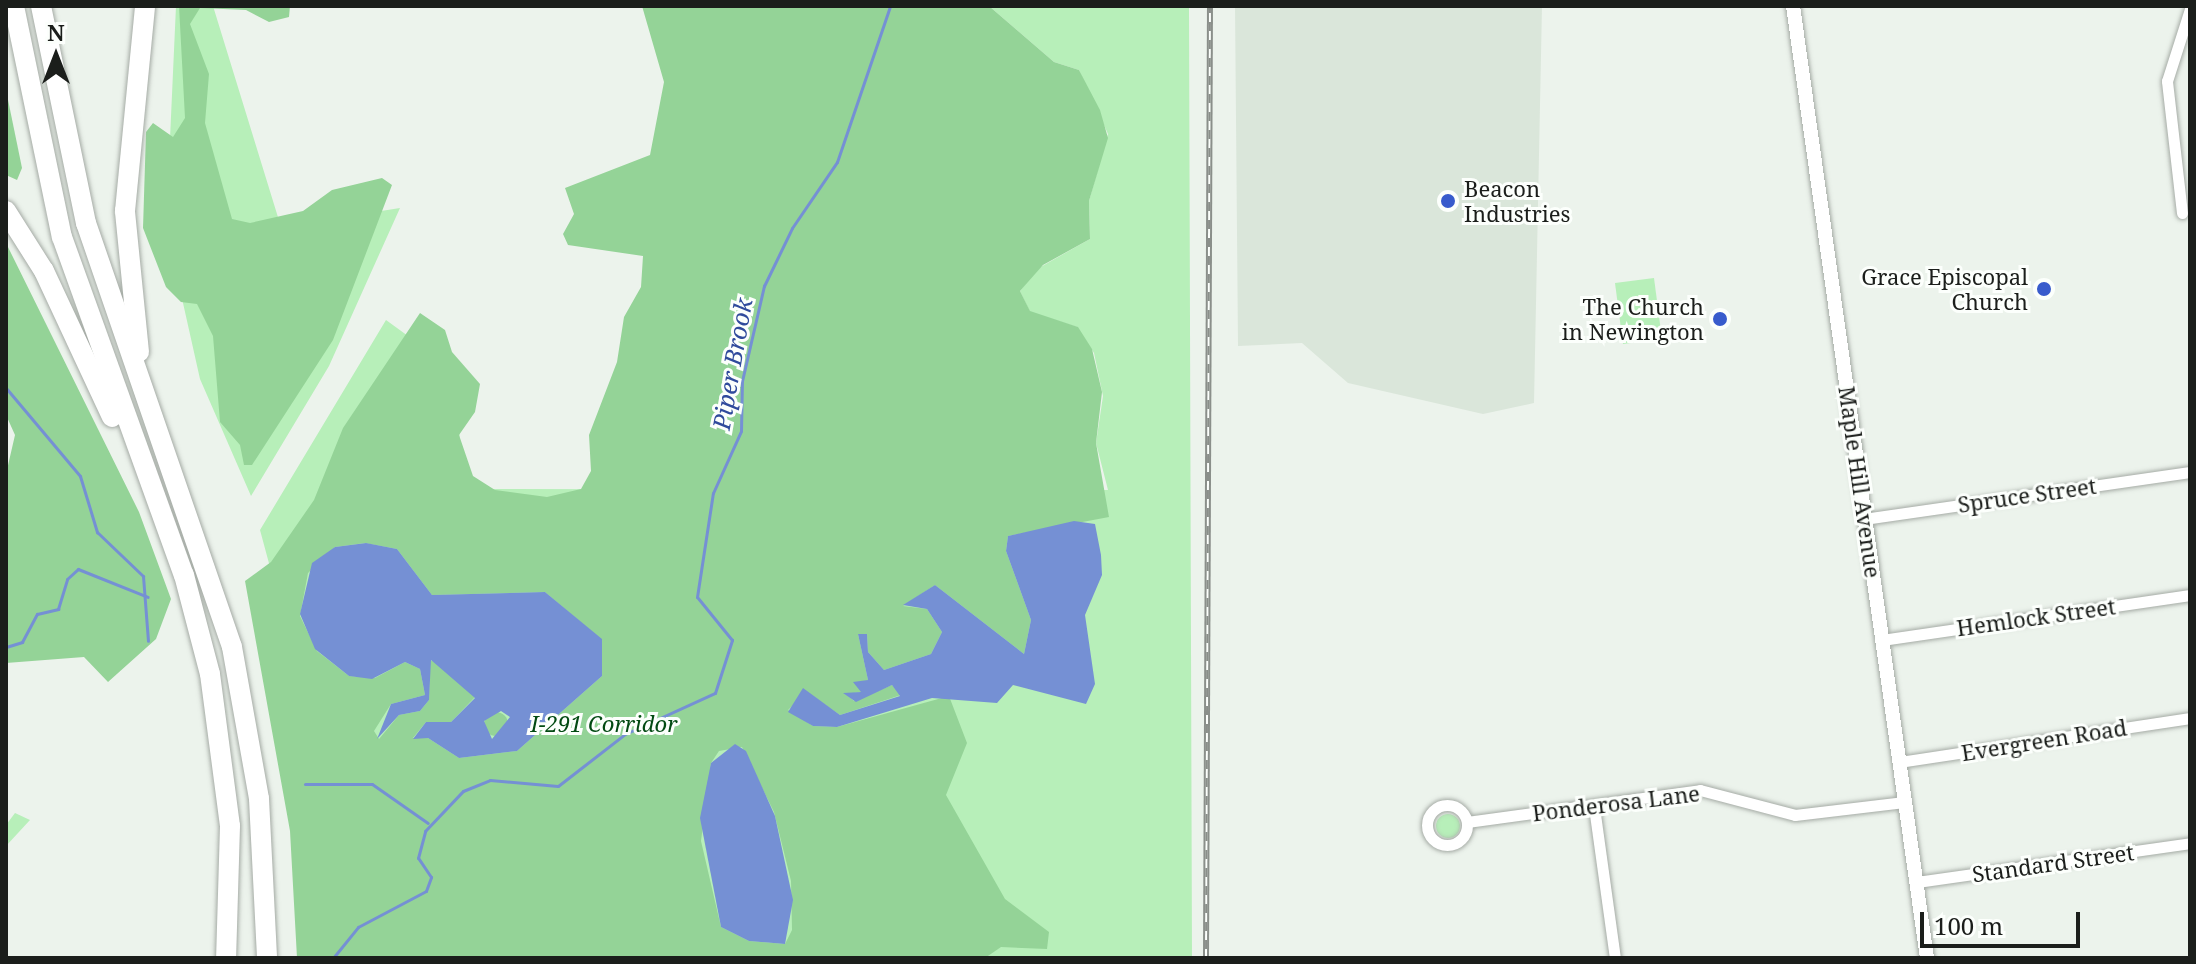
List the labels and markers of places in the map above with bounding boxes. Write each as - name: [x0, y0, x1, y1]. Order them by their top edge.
- place label: Beacon Industries: [1464, 175, 1571, 226]
- marker: Beacon Industries: [1439, 192, 1457, 210]
- place label: Grace Episcopal Church: [1861, 263, 2028, 314]
- marker: Grace Episcopal Church: [2035, 280, 2053, 298]
- place label: The Church in Newington: [1562, 293, 1704, 344]
- marker: The Church in Newington: [1711, 310, 1729, 328]

